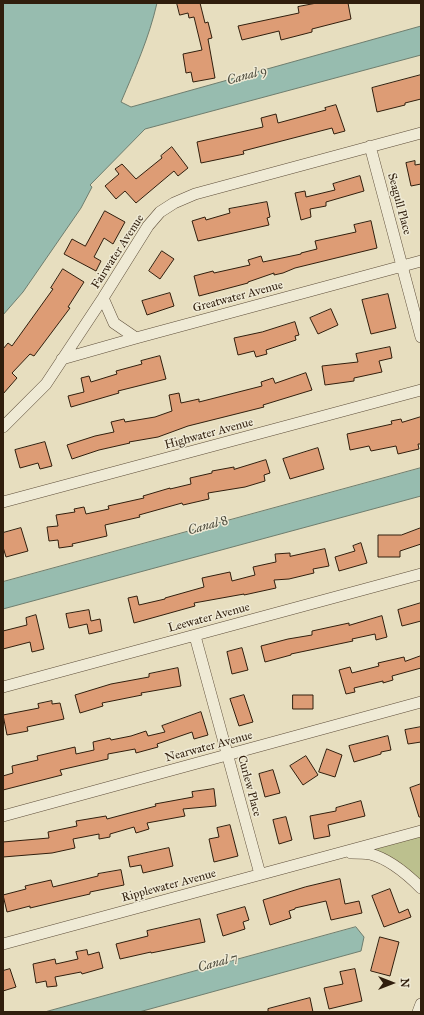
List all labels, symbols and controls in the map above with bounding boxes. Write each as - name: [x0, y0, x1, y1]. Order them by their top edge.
- water label: Canal 9: [225, 63, 269, 89]
- street label: Seagull Place: [384, 172, 414, 236]
- street label: Fairwater Avenue: [89, 212, 147, 292]
- street label: Greatwater Avenue: [191, 278, 285, 316]
- street label: Highwater Avenue: [163, 415, 255, 453]
- water label: Canal 8: [186, 513, 230, 539]
- street label: Leewater Avenue: [167, 600, 251, 636]
- street label: Nearwater Avenue: [164, 728, 254, 766]
- street label: Curlew Place: [234, 754, 264, 818]
- street label: Ripplewater Avenue: [120, 866, 218, 906]
- water label: Canal 7: [196, 950, 240, 976]
- north arrow: [372, 963, 412, 1003]
- text: N: [398, 978, 411, 988]

